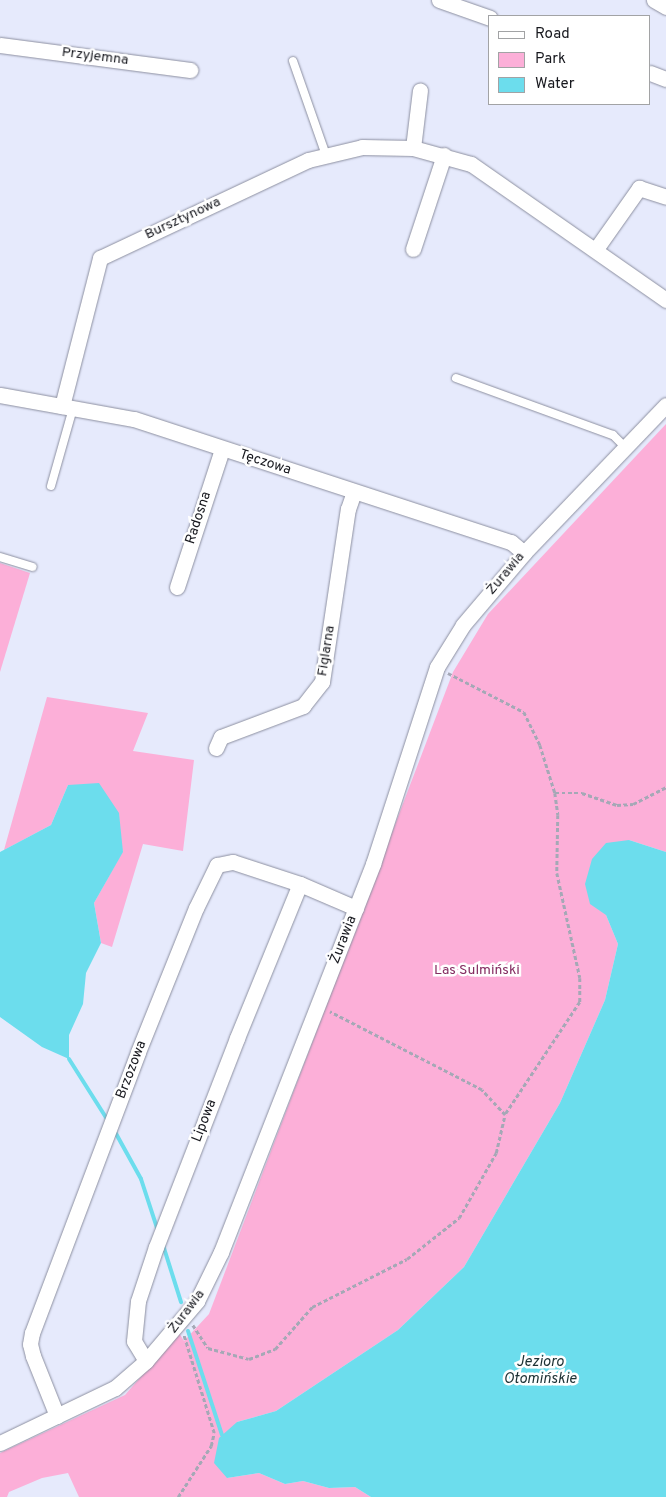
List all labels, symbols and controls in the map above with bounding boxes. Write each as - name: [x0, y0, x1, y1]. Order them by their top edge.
- legend: [488, 15, 651, 105]
- text: Road: [535, 25, 570, 44]
- street label: Przyjemna: [61, 45, 129, 69]
- text: Park: [535, 50, 566, 69]
- text: Water: [535, 75, 574, 94]
- street label: Bursztynowa: [142, 194, 224, 244]
- street label: Tęczowa: [237, 447, 293, 479]
- street label: Radosna: [183, 490, 215, 546]
- street label: Żurawia: [483, 549, 529, 599]
- street label: Figlarna: [315, 624, 339, 678]
- street label: Żurawia: [327, 913, 361, 967]
- park label: Las Sulmiński: [434, 963, 520, 979]
- street label: Brzozowa: [113, 1039, 151, 1101]
- street label: Lipowa: [189, 1097, 221, 1145]
- street label: Żurawia: [165, 1287, 209, 1337]
- water label: Jezioro Otomińskie: [503, 1353, 577, 1388]

